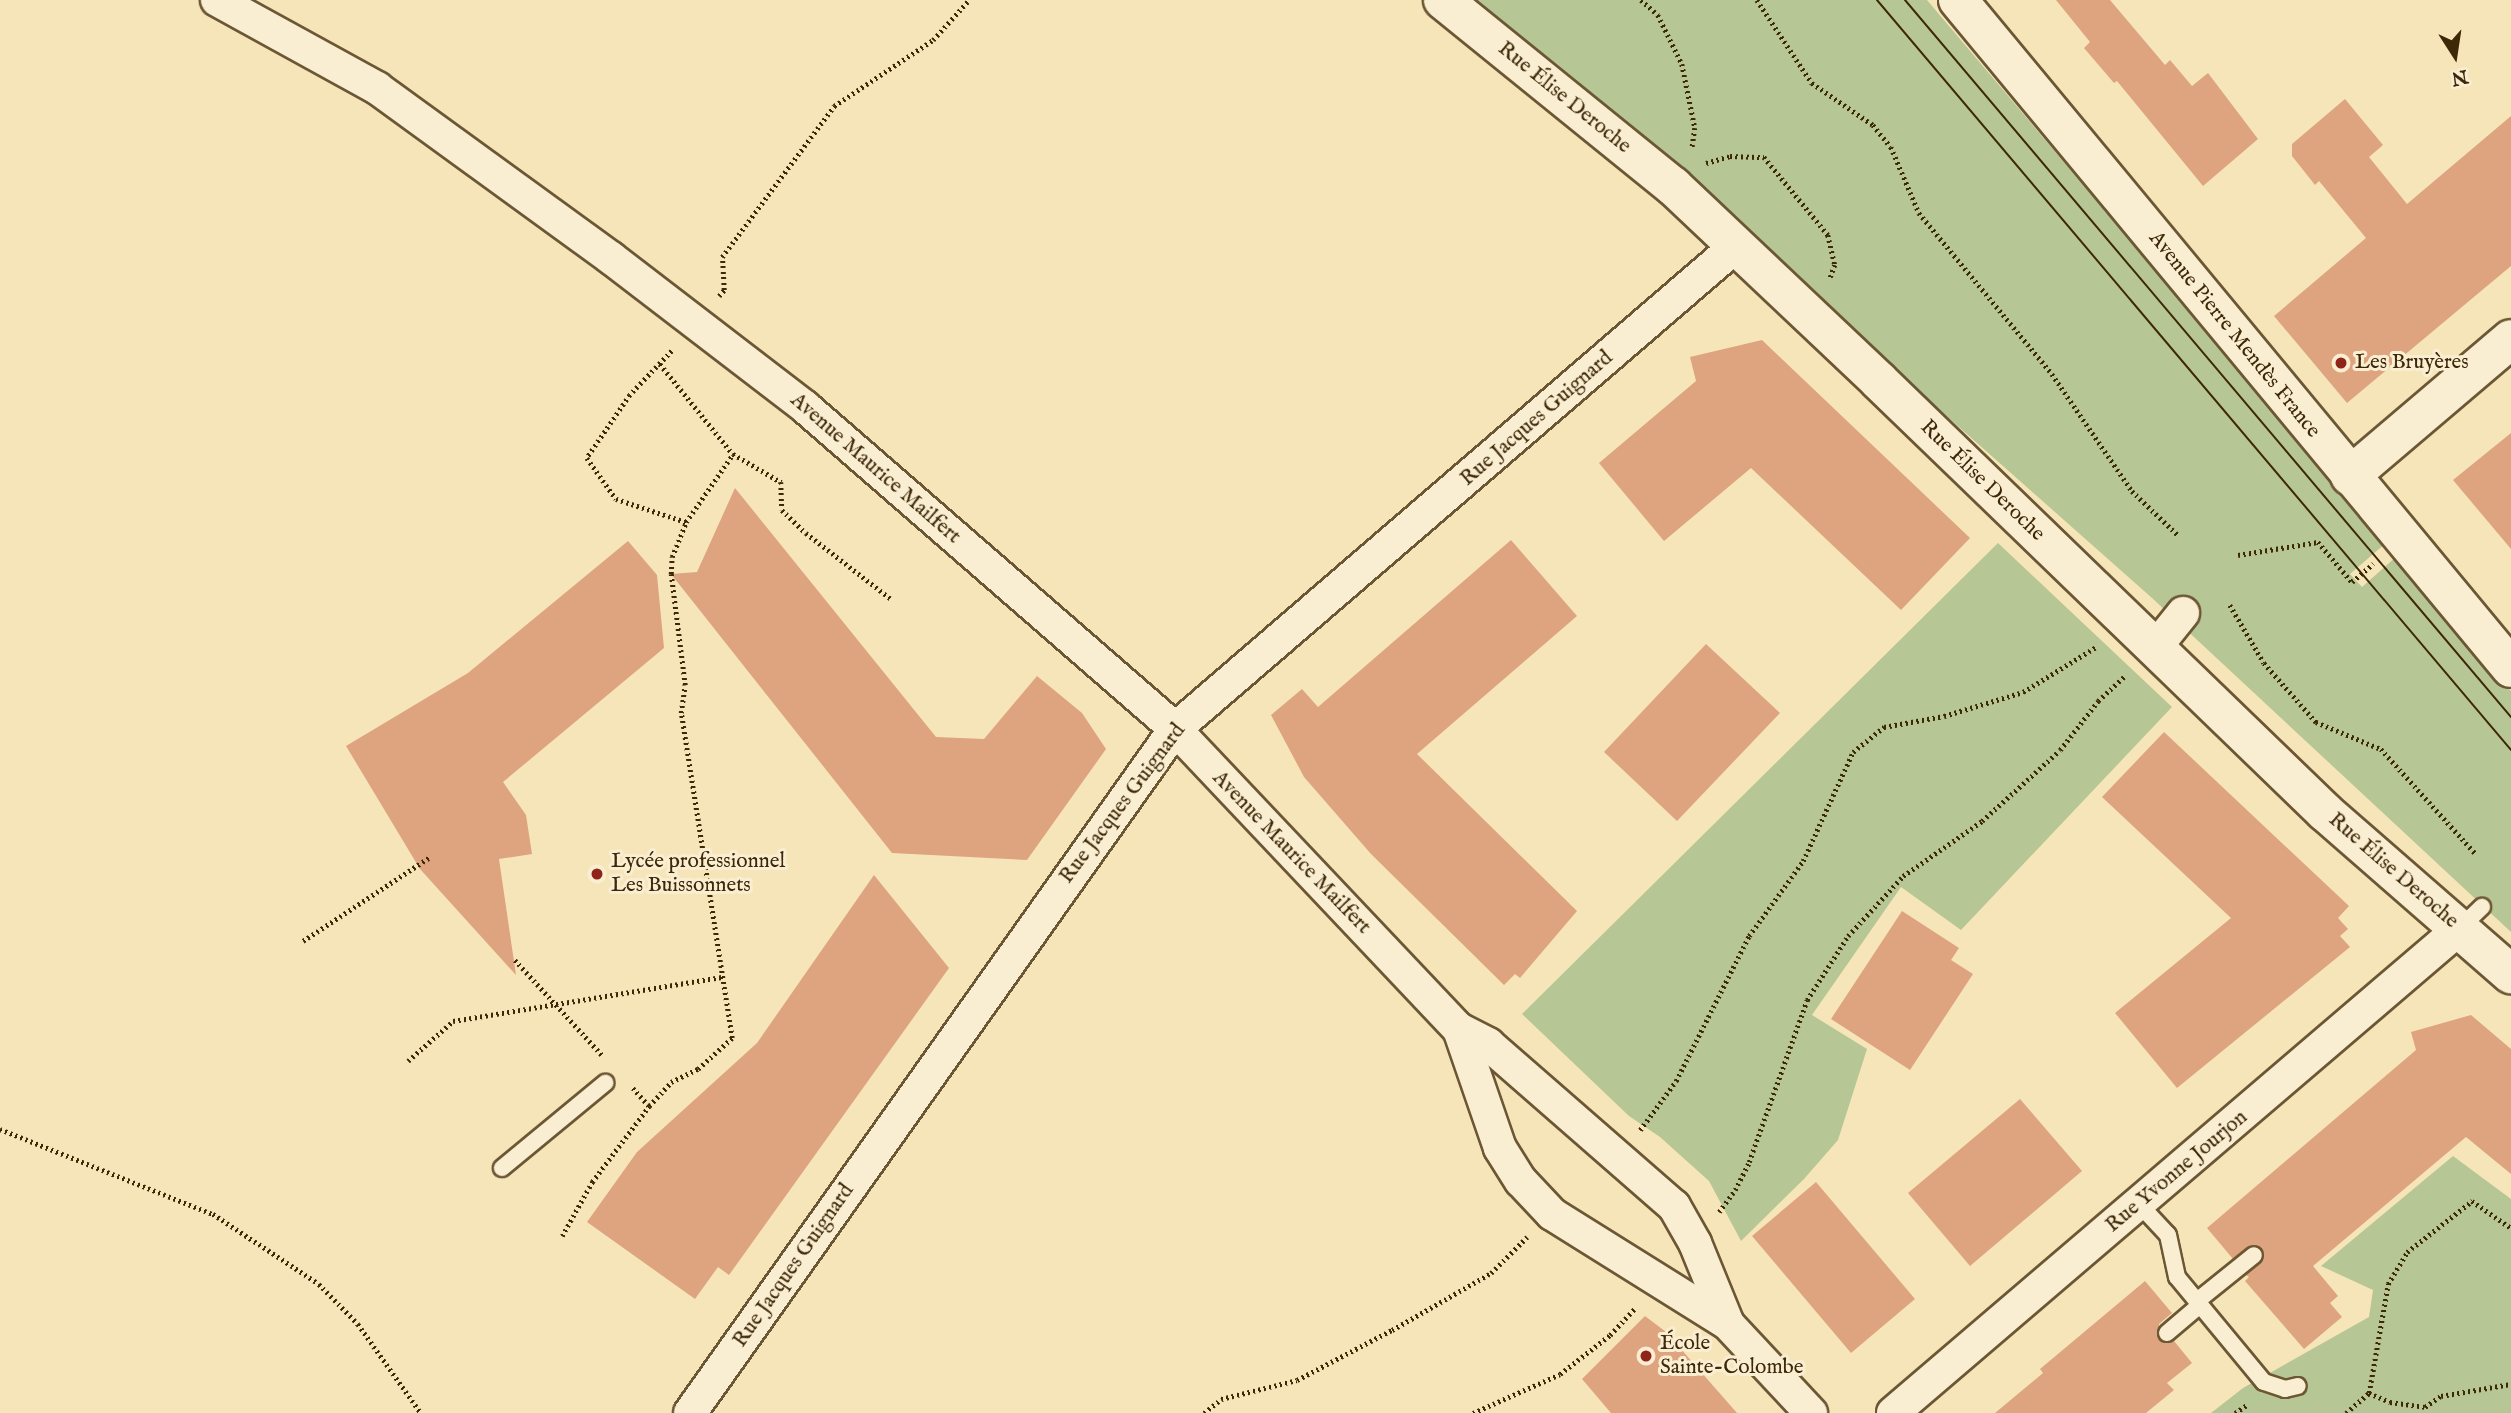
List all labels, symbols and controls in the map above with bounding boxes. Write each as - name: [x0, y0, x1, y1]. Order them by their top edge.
- north arrow: [2420, 21, 2490, 91]
- street label: Rue Élise Deroche: [1492, 37, 1636, 159]
- text: N: [2449, 63, 2470, 90]
- street label: Avenue Pierre Mendès France: [2143, 227, 2325, 443]
- street label: Rue Jacques Guignard: [1456, 346, 1618, 492]
- place label: Les Bruyères: [2355, 350, 2469, 376]
- marker: Les Bruyères: [2333, 355, 2349, 371]
- street label: Avenue Maurice Mailfert: [785, 388, 965, 550]
- street label: Rue Élise Deroche: [1914, 415, 2050, 547]
- street label: Rue Jacques Guignard: [1055, 719, 1191, 889]
- street label: Avenue Maurice Mailfert: [1206, 766, 1376, 940]
- street label: Rue Élise Deroche: [2323, 808, 2463, 934]
- place label: Lycée professionnel Les Buissonnets: [611, 849, 785, 899]
- marker: Lycée professionnel Les Buissonnets: [589, 866, 605, 882]
- street label: Rue Yvonne Jourjon: [2101, 1105, 2253, 1239]
- street label: Rue Jacques Guignard: [728, 1179, 860, 1353]
- place label: École Sainte-Colombe: [1660, 1331, 1803, 1381]
- marker: École Sainte-Colombe: [1638, 1348, 1654, 1364]

